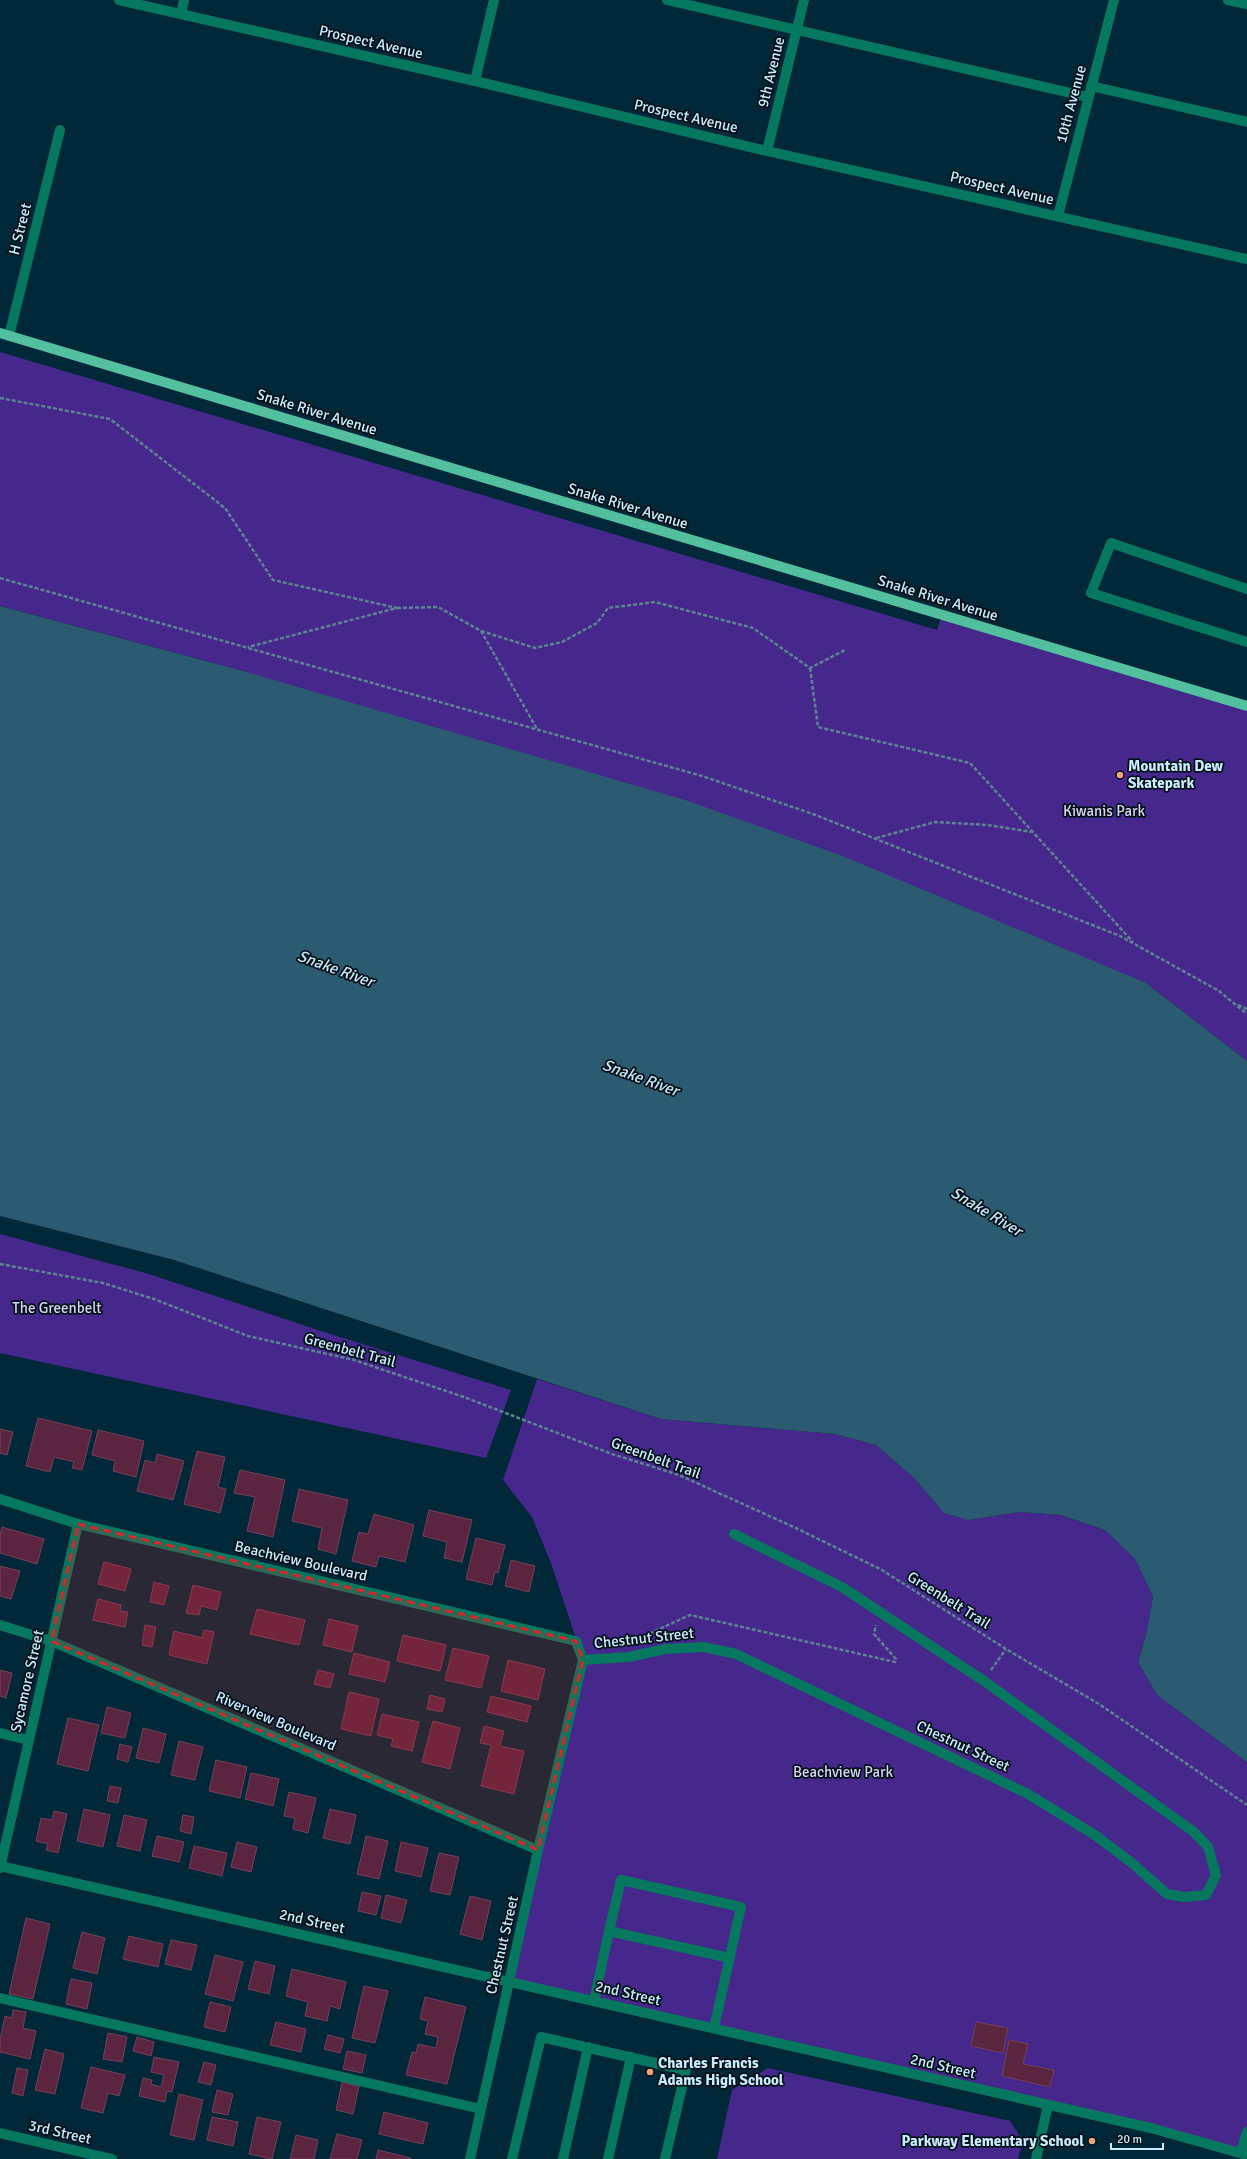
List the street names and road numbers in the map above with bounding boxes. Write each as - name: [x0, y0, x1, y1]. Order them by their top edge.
- street label: Prospect Avenue: [317, 21, 425, 63]
- street label: 9th Avenue: [754, 35, 788, 109]
- street label: 10th Avenue: [1052, 63, 1090, 145]
- street label: Prospect Avenue: [632, 95, 740, 137]
- street label: Prospect Avenue: [948, 167, 1056, 209]
- street label: H Street: [5, 201, 35, 257]
- street label: Snake River Avenue: [255, 385, 379, 439]
- street label: Snake River Avenue: [566, 479, 690, 533]
- street label: Snake River Avenue: [876, 571, 1000, 625]
- street label: Greenbelt Trail: [302, 1329, 398, 1371]
- street label: Greenbelt Trail: [609, 1433, 703, 1483]
- street label: Beachview Boulevard: [233, 1537, 369, 1585]
- street label: Greenbelt Trail: [904, 1567, 994, 1633]
- street label: Chestnut Street: [593, 1624, 695, 1652]
- street label: Sycamore Street: [6, 1628, 48, 1734]
- street label: Riverview Boulevard: [213, 1687, 339, 1755]
- street label: Chestnut Street: [914, 1717, 1012, 1775]
- street label: Chestnut Street: [482, 1894, 522, 1996]
- street label: 2nd Street: [278, 1905, 346, 1937]
- street label: 2nd Street: [594, 1977, 662, 2009]
- street label: 2nd Street: [909, 2050, 977, 2082]
- street label: 3rd Street: [27, 2116, 93, 2148]

